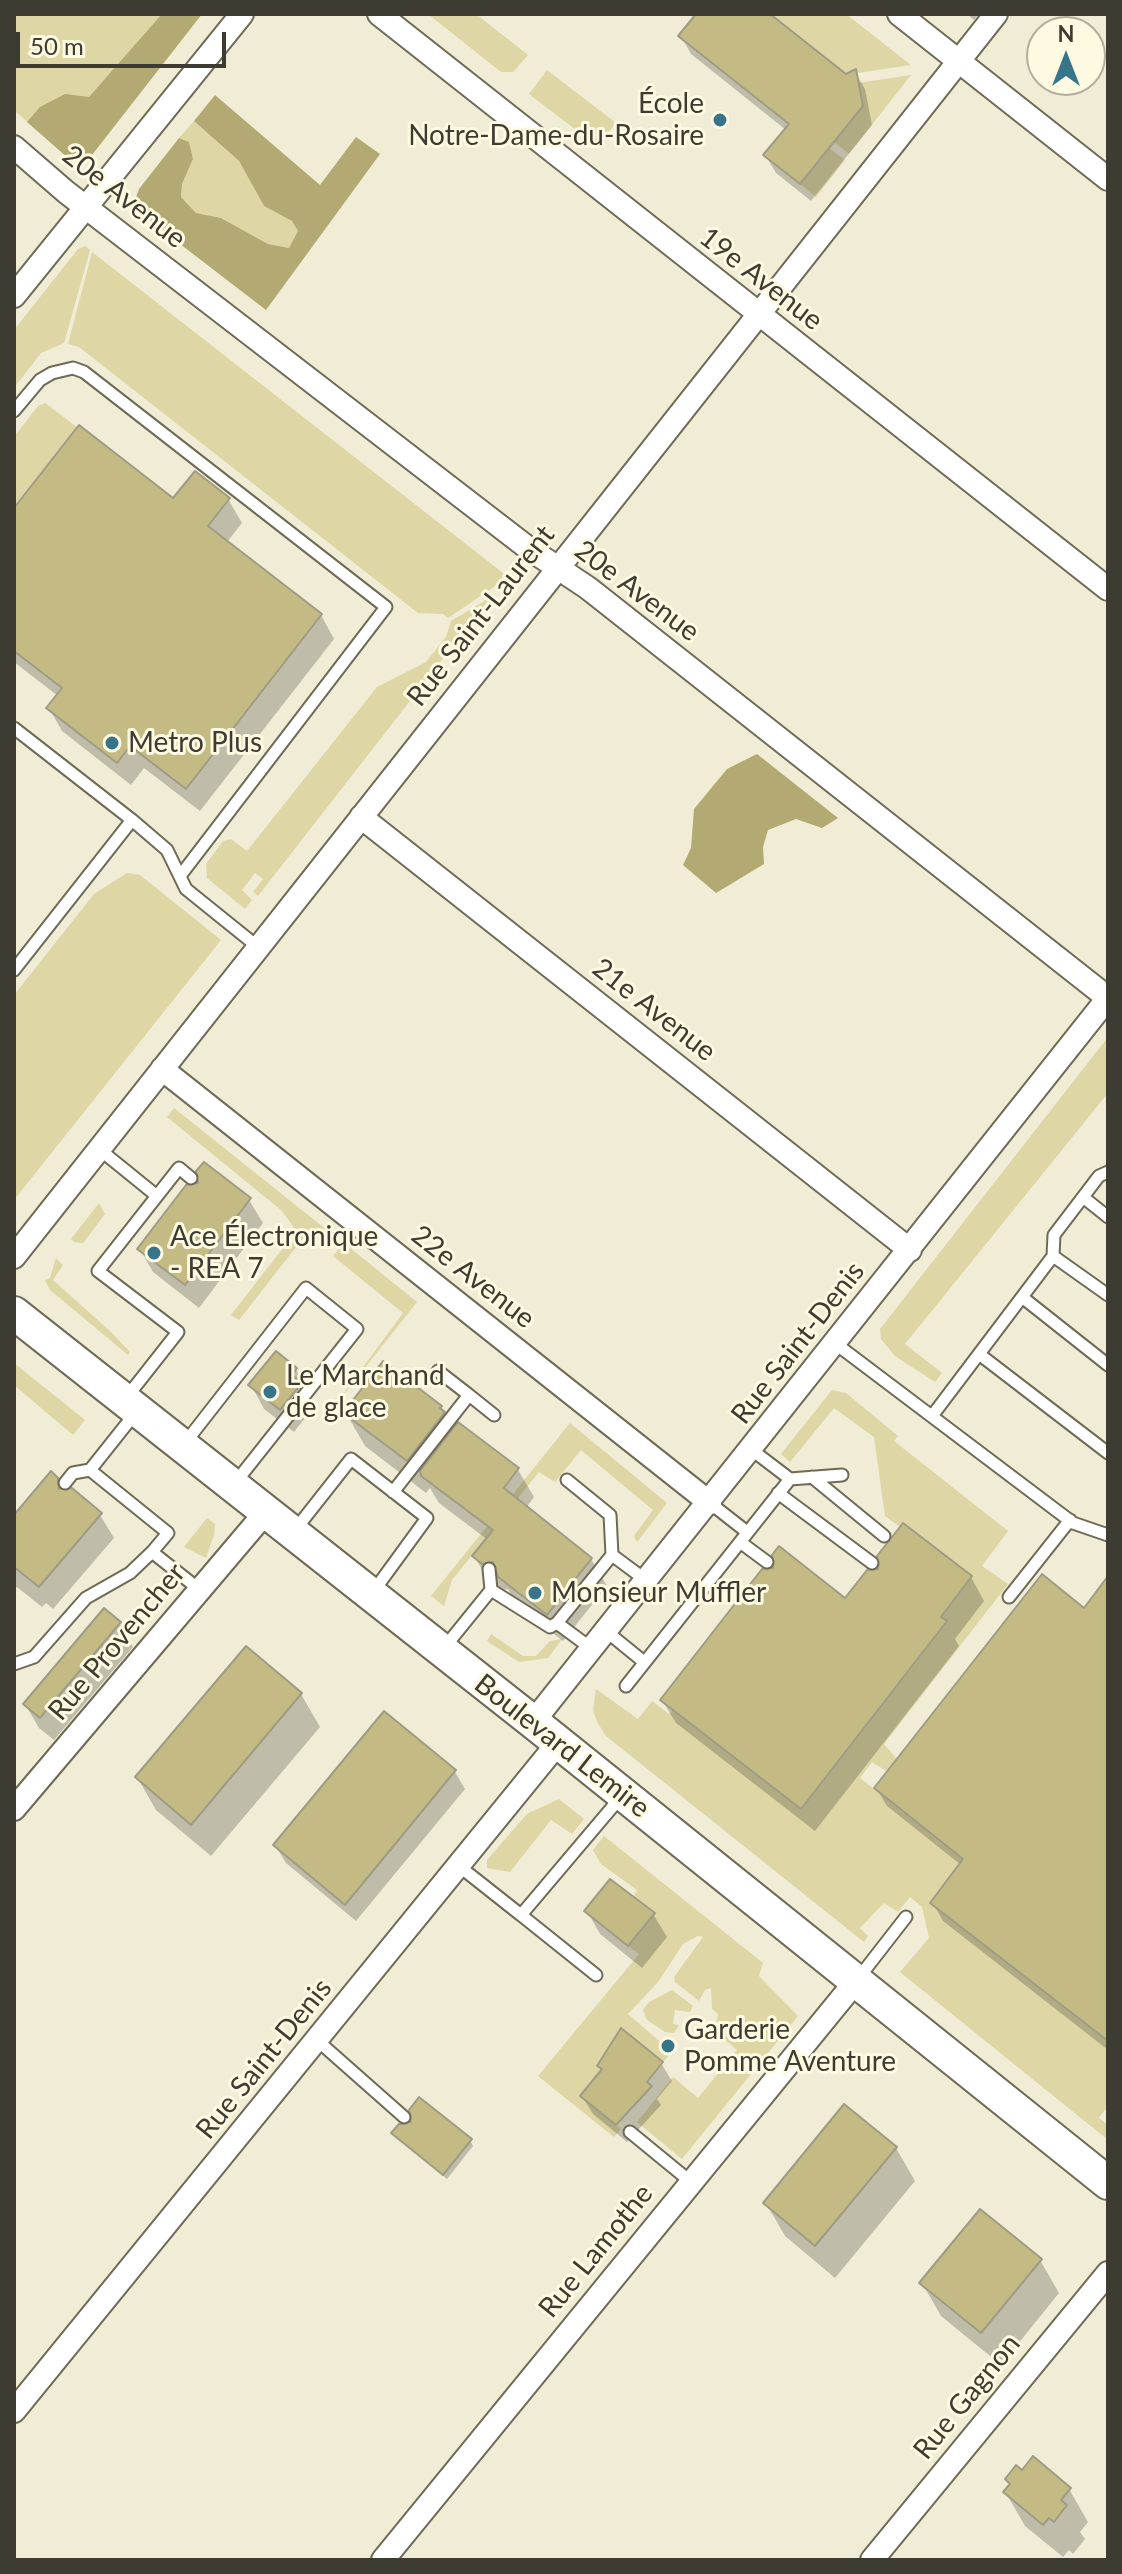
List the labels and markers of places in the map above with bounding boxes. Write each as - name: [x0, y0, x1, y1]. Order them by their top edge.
- place label: École Notre-Dame-du-Rosaire: [408, 87, 704, 153]
- marker: École Notre-Dame-du-Rosaire: [711, 111, 729, 129]
- place label: Metro Plus: [128, 726, 262, 760]
- marker: Metro Plus: [103, 734, 121, 752]
- place label: Ace Électronique - REA 7: [170, 1220, 378, 1286]
- marker: Ace Électronique - REA 7: [145, 1244, 163, 1262]
- place label: Le Marchand de glace: [286, 1359, 445, 1425]
- marker: Le Marchand de glace: [261, 1383, 279, 1401]
- place label: Monsieur Muffler: [551, 1576, 766, 1610]
- marker: Monsieur Muffler: [526, 1584, 544, 1602]
- place label: Garderie Pomme Aventure: [684, 2013, 896, 2079]
- marker: Garderie Pomme Aventure: [659, 2037, 677, 2055]

